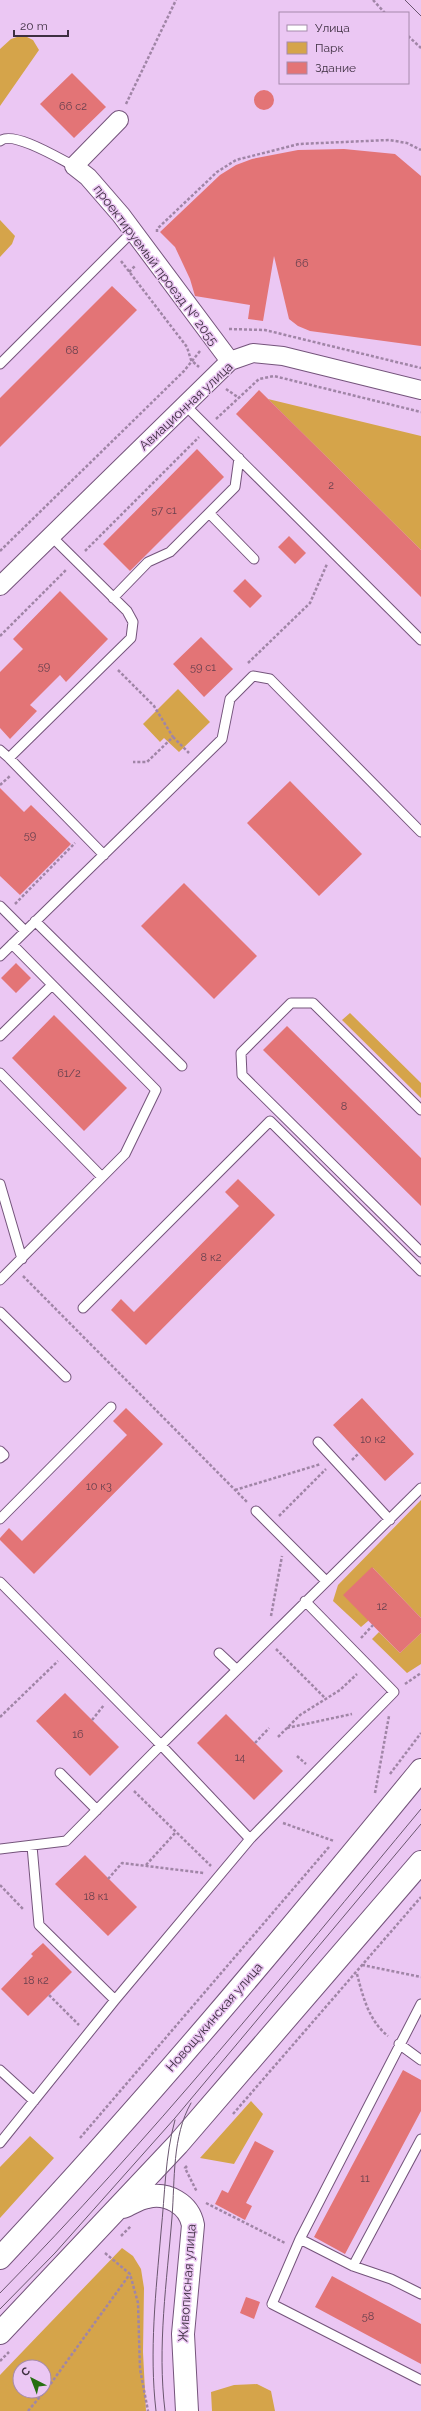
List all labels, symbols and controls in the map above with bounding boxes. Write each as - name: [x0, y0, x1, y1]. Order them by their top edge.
- scale bar: [14, 12, 68, 38]
- legend: [279, 12, 409, 84]
- text: 20 m: [20, 19, 48, 33]
- text: Улица: [315, 21, 350, 35]
- text: Парк: [315, 41, 344, 55]
- text: Здание: [315, 61, 356, 75]
- house number: 66 с2: [59, 100, 87, 113]
- street label: проектируемый проезд № 2055: [91, 182, 221, 348]
- house number: 66: [295, 257, 309, 270]
- house number: 68: [65, 344, 79, 357]
- street label: Авиационная улица: [136, 359, 236, 453]
- house number: 2: [328, 479, 334, 492]
- house number: 57 с1: [151, 504, 177, 517]
- house number: 59: [38, 660, 50, 673]
- house number: 59 с1: [190, 661, 216, 674]
- house number: 59: [24, 829, 36, 842]
- house number: 61/2: [57, 1067, 81, 1080]
- house number: 8: [341, 1100, 347, 1113]
- house number: 8 к2: [201, 1251, 222, 1264]
- house number: 10 к2: [360, 1433, 386, 1446]
- house number: 10 к3: [86, 1480, 112, 1493]
- house number: 12: [377, 1600, 387, 1613]
- house number: 16: [72, 1728, 84, 1741]
- house number: 14: [235, 1751, 245, 1764]
- house number: 18 к1: [84, 1890, 109, 1903]
- street label: Новощукинская улица: [163, 1960, 265, 2074]
- house number: 18 к2: [23, 1974, 49, 1987]
- house number: 11: [360, 2172, 370, 2185]
- street label: Живописная улица: [175, 2223, 199, 2343]
- house number: 58: [362, 2310, 374, 2323]
- north arrow: [12, 2359, 52, 2399]
- text: С: [18, 2364, 33, 2379]

